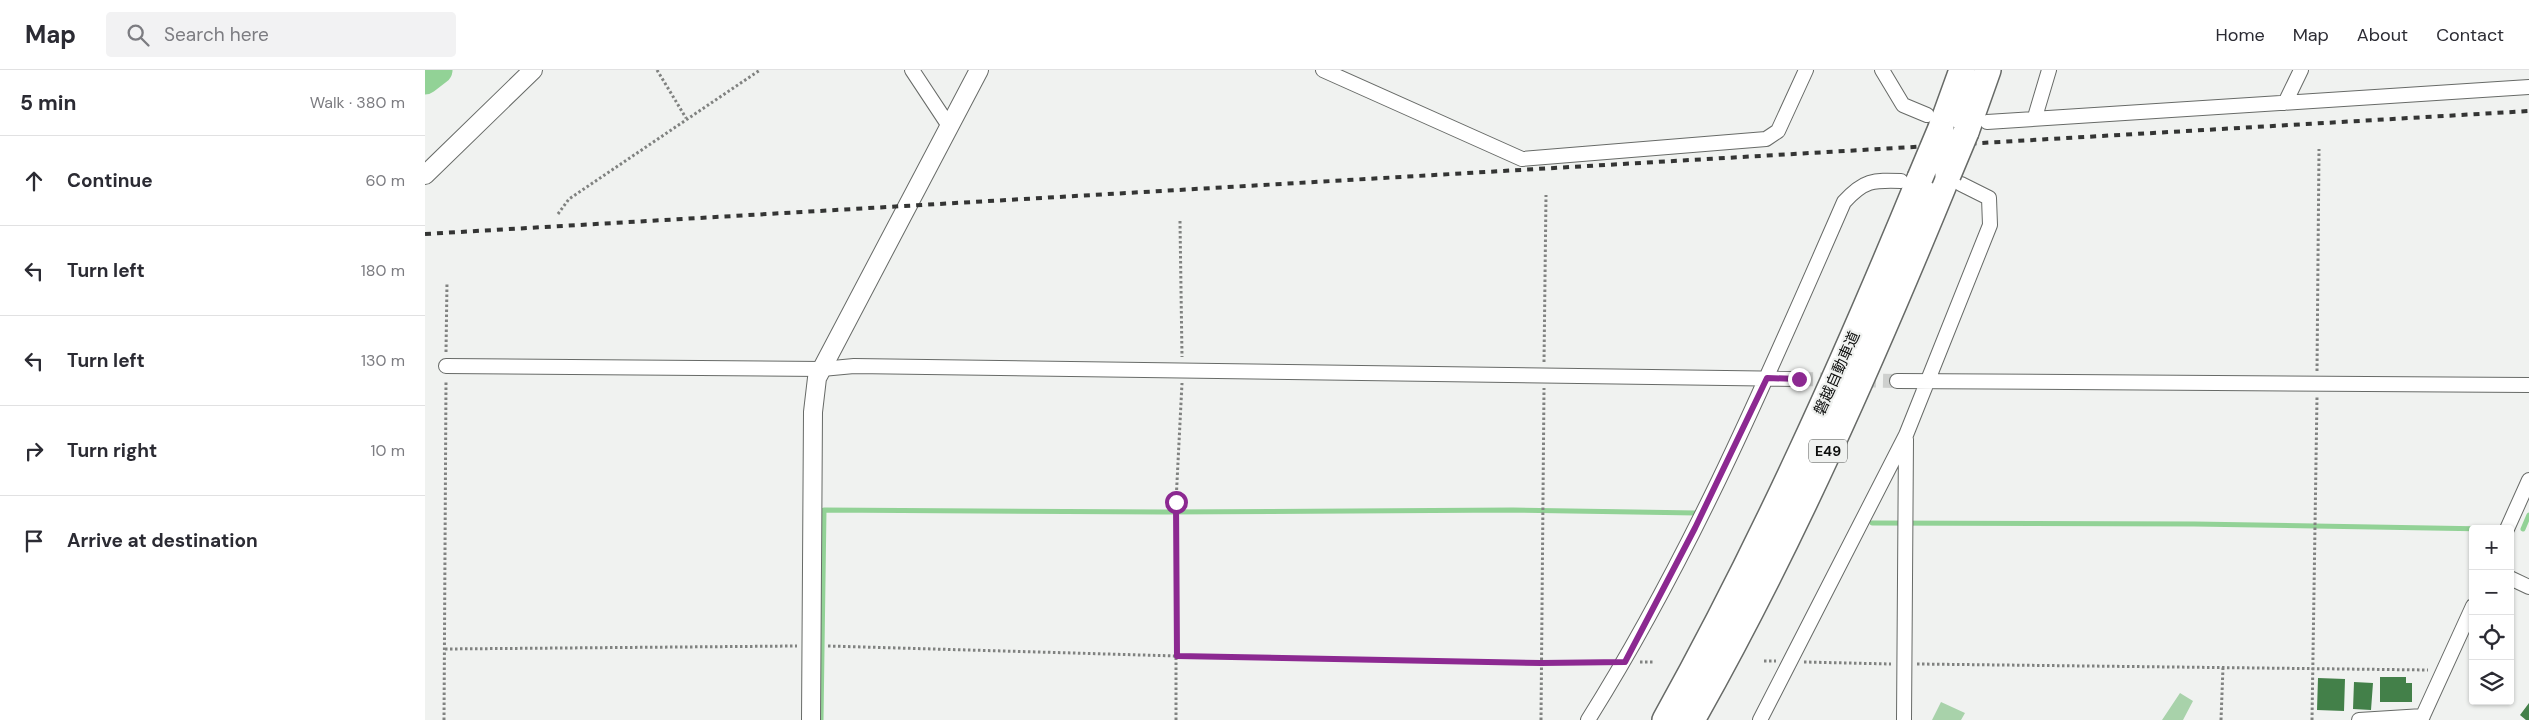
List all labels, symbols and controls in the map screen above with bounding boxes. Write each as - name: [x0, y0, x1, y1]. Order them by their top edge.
- search box: [106, 12, 456, 57]
- text: Map: [25, 19, 76, 50]
- icon: search: [124, 21, 152, 49]
- text: Search here: [164, 22, 269, 47]
- text: Home: [2215, 23, 2265, 47]
- text: Map: [2293, 23, 2329, 47]
- text: About: [2357, 23, 2408, 47]
- text: Contact: [2436, 23, 2504, 47]
- text: 5 min: [20, 89, 76, 117]
- text: Walk · 380 m: [310, 92, 405, 113]
- icon: ahead: [20, 167, 48, 195]
- text: Continue: [67, 168, 153, 193]
- text: 60 m: [365, 170, 405, 191]
- icon: left: [20, 257, 48, 285]
- text: Turn left: [67, 258, 145, 283]
- text: 180 m: [361, 260, 405, 281]
- street label: 磐越自動車道: [1810, 328, 1864, 418]
- icon: left: [20, 347, 48, 375]
- text: Turn left: [67, 348, 145, 373]
- text: 130 m: [361, 350, 405, 371]
- route end: [1788, 368, 1811, 391]
- icon: right: [20, 437, 48, 465]
- text: Turn right: [67, 438, 157, 463]
- text: 10 m: [371, 440, 405, 461]
- road number: E49: [1809, 440, 1847, 462]
- route start: [1165, 491, 1188, 514]
- map controls: [2469, 525, 2514, 705]
- button: +: [2469, 525, 2514, 570]
- icon: arrive: [20, 527, 48, 555]
- text: Arrive at destination: [67, 528, 258, 553]
- button: −: [2469, 570, 2514, 615]
- button: locate: [2469, 615, 2514, 660]
- button: layers: [2469, 660, 2514, 705]

